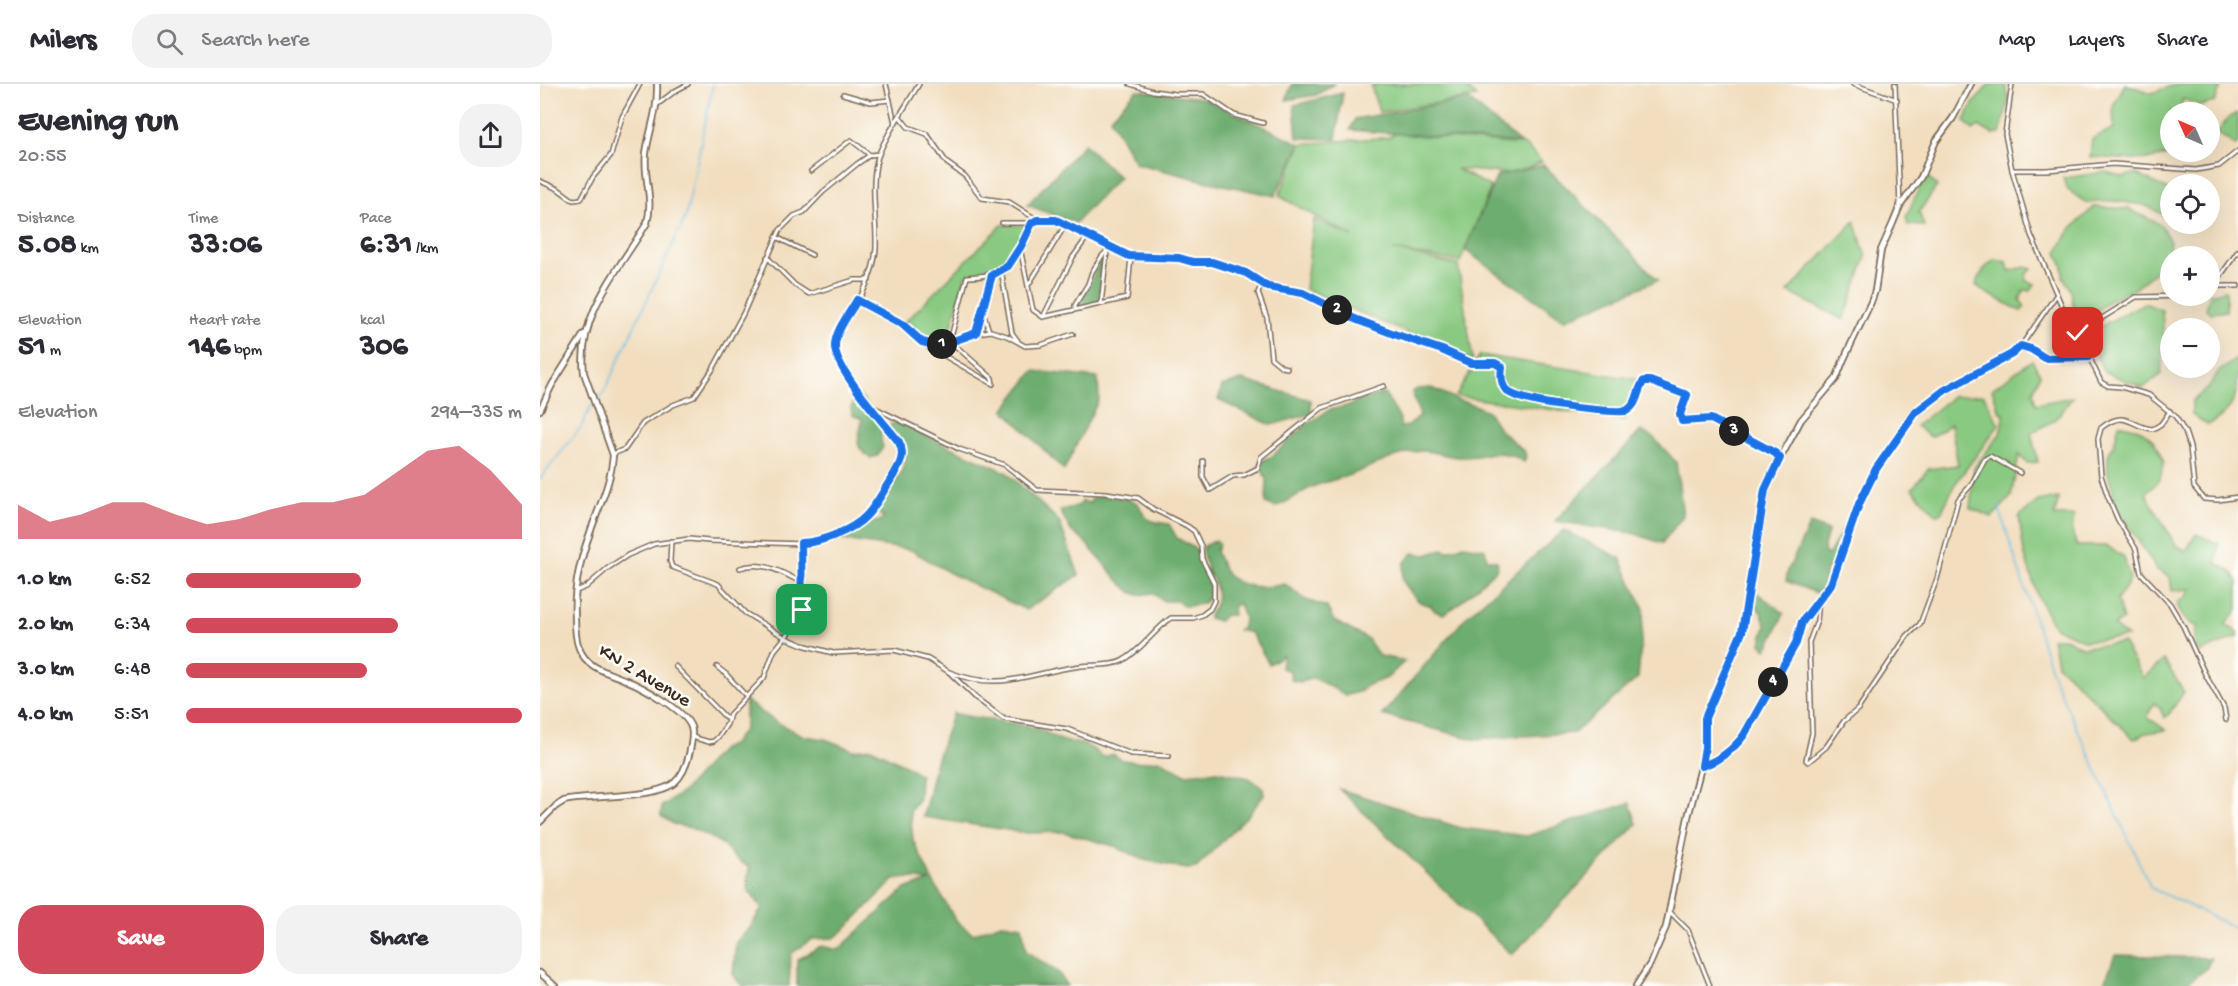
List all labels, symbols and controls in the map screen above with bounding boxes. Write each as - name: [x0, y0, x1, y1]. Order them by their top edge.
- search box: [132, 14, 552, 68]
- text: Milers: [30, 25, 96, 58]
- icon: search: [153, 25, 186, 58]
- text: Search here: [201, 28, 310, 54]
- text: Map: [1999, 29, 2035, 54]
- text: Layers: [2068, 29, 2124, 54]
- text: Share: [2157, 29, 2208, 54]
- north arrow: [2160, 102, 2220, 162]
- map controls: [2160, 102, 2220, 378]
- text: Evening run: [18, 104, 178, 142]
- button: share: [459, 104, 522, 167]
- text: 20:55: [18, 146, 66, 169]
- button: locate: [2160, 174, 2220, 234]
- text: Distance: [18, 210, 75, 229]
- text: Time: [189, 210, 218, 229]
- text: Pace: [360, 210, 391, 229]
- text: 5.08: [18, 229, 77, 264]
- text: 33:06: [189, 229, 262, 264]
- text: 6:31: [360, 229, 412, 264]
- text: km: [77, 240, 99, 259]
- text: /km: [412, 240, 438, 259]
- button: +: [2160, 246, 2220, 306]
- pin: 2: [1322, 295, 1352, 325]
- text: 2: [1333, 300, 1341, 319]
- pin: [2052, 307, 2103, 358]
- text: Elevation: [18, 312, 82, 331]
- text: Heart rate: [189, 312, 261, 331]
- text: kcal: [360, 312, 385, 331]
- icon: check: [2061, 316, 2094, 349]
- button: −: [2160, 318, 2220, 378]
- pin: 1: [927, 329, 957, 359]
- text: 51: [18, 331, 46, 366]
- text: 146: [189, 331, 231, 366]
- text: 306: [360, 331, 408, 366]
- text: 1: [939, 334, 945, 353]
- text: m: [46, 342, 61, 361]
- text: bpm: [231, 342, 262, 361]
- text: Elevation: [18, 402, 98, 425]
- text: 294–335 m: [430, 402, 522, 425]
- pin: 3: [1719, 416, 1749, 446]
- text: 3: [1730, 421, 1738, 440]
- text: 1.0 km: [18, 569, 72, 592]
- text: 6:52: [114, 569, 151, 592]
- pin: [776, 584, 827, 635]
- icon: arrive: [785, 593, 818, 626]
- text: 2.0 km: [18, 614, 73, 637]
- text: 6:34: [114, 614, 150, 637]
- street label: KN 2 Avenue: [594, 640, 695, 714]
- text: 3.0 km: [18, 659, 74, 682]
- text: 6:48: [114, 659, 151, 682]
- pin: 4: [1758, 667, 1788, 697]
- text: 4: [1769, 672, 1777, 691]
- text: 4.0 km: [18, 704, 73, 727]
- text: 5:51: [114, 704, 149, 727]
- button: Save: [18, 905, 264, 974]
- button: Share: [276, 905, 522, 974]

